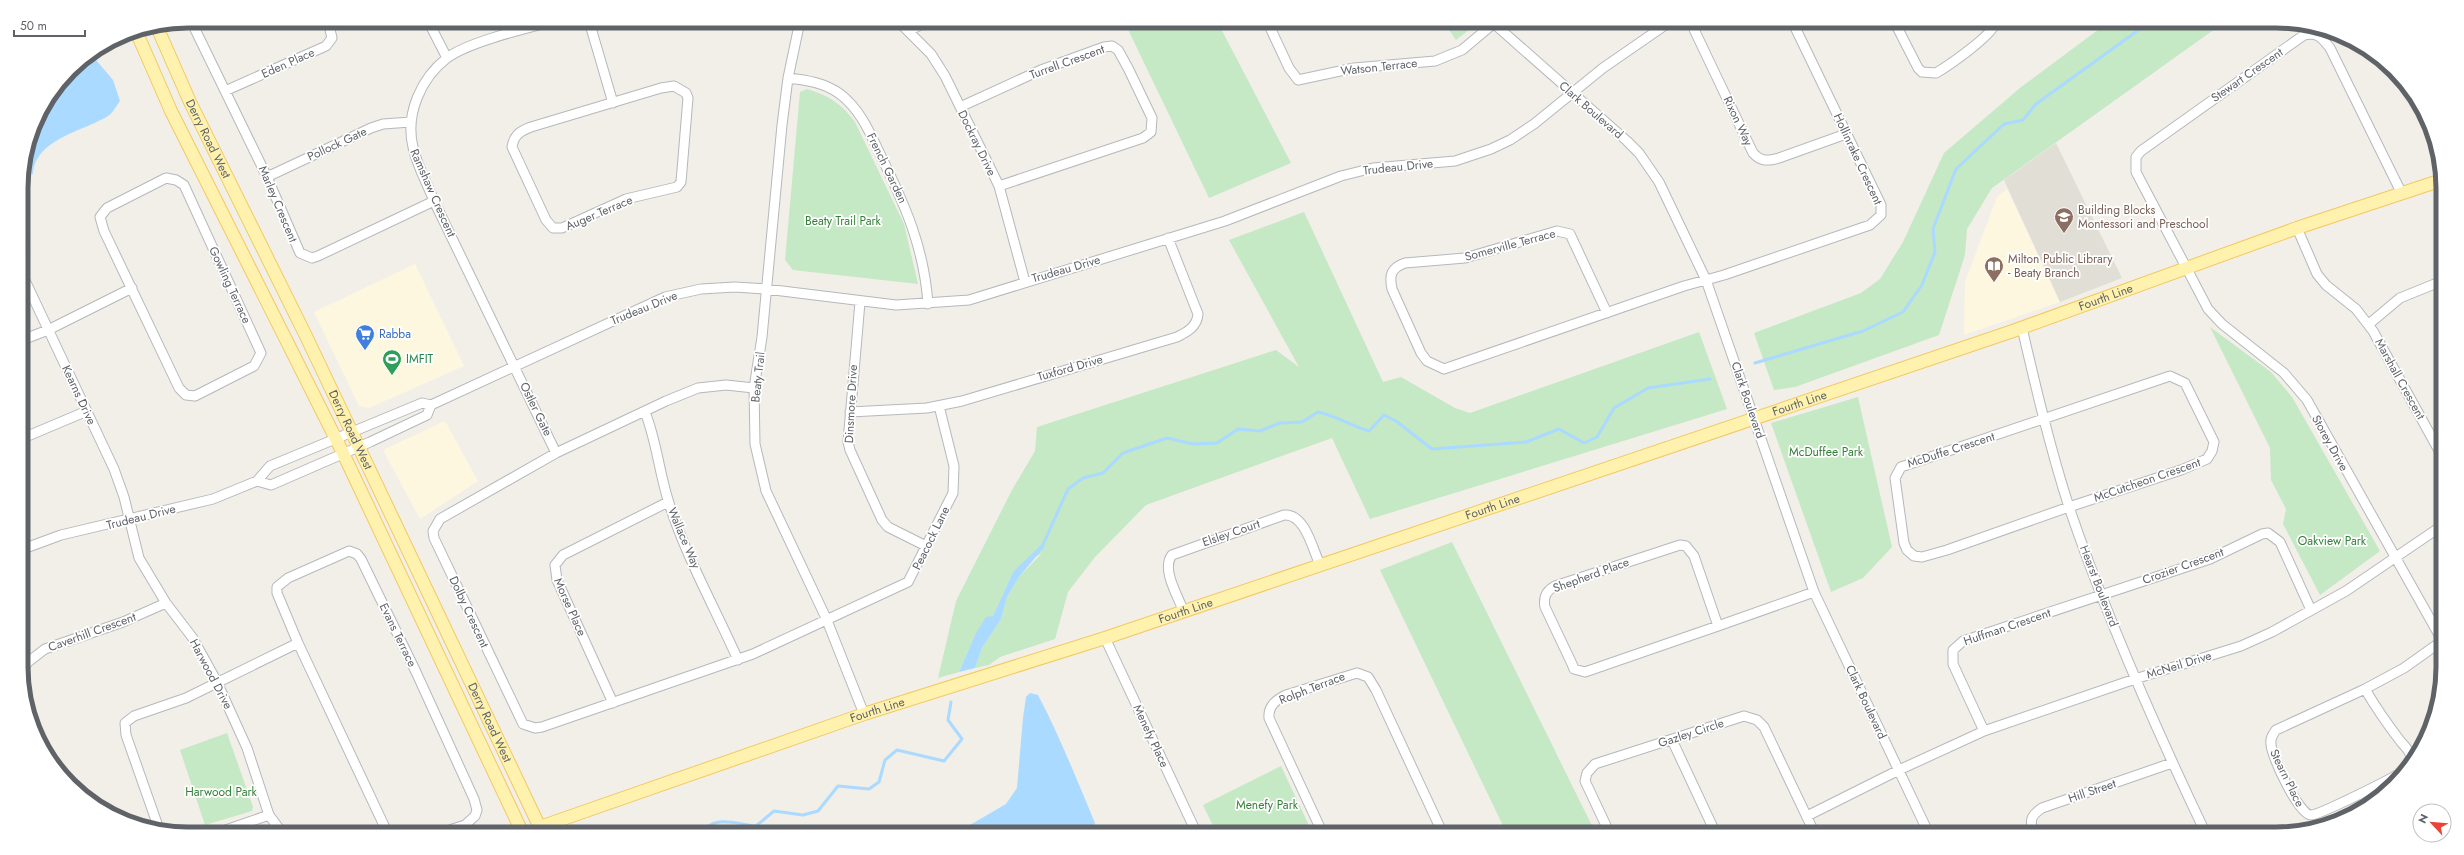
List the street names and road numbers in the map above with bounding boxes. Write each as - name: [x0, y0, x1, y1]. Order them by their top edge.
- street label: Turrell Crescent: [1027, 40, 1107, 84]
- street label: Eden Place: [259, 43, 317, 83]
- street label: Stewart Crescent: [2207, 43, 2287, 107]
- street label: Watson Terrace: [1340, 54, 1418, 80]
- street label: Clark Boulevard: [1555, 77, 1627, 143]
- street label: Rixon Way: [1719, 93, 1758, 149]
- street label: Derry Road West: [181, 96, 235, 182]
- street label: Dockray Drive: [953, 107, 1001, 179]
- street label: Hollinrake Crescent: [1829, 110, 1887, 208]
- street label: Pollock Gate: [304, 122, 370, 166]
- street label: French Garden: [862, 130, 912, 206]
- street label: Ramshaw Crescent: [406, 146, 461, 240]
- street label: Trudeau Drive: [1362, 154, 1434, 180]
- street label: Marley Crescent: [254, 163, 302, 245]
- street label: Auger Terrace: [563, 191, 635, 235]
- street label: Somerville Terrace: [1463, 224, 1557, 266]
- street label: Gowling Terrace: [204, 244, 256, 326]
- street label: Trudeau Drive: [1030, 251, 1102, 287]
- street label: Fourth Line: [2076, 279, 2135, 315]
- street label: Trudeau Drive: [608, 286, 680, 330]
- street label: Marshall Crescent: [2370, 335, 2430, 423]
- street label: Tuxford Drive: [1035, 350, 1105, 386]
- street label: Beaty Trail: [746, 351, 770, 403]
- street label: Clark Boulevard: [1726, 359, 1770, 441]
- street label: Kearns Drive: [57, 362, 101, 428]
- street label: Dinsmore Drive: [840, 364, 862, 444]
- street label: Ostler Gate: [515, 379, 557, 439]
- street label: Fourth Line: [1770, 386, 1829, 421]
- street label: Derry Road West: [324, 387, 377, 473]
- street label: Storey Drive: [2307, 412, 2353, 474]
- street label: McDuffe Crescent: [1905, 427, 1997, 473]
- street label: McCutcheon Crescent: [2091, 453, 2203, 507]
- street label: Fourth Line: [1463, 489, 1522, 525]
- street label: Trudeau Drive: [105, 500, 177, 534]
- street label: Peacock Lane: [908, 503, 954, 573]
- street label: Wallace Way: [663, 505, 705, 572]
- street label: Elsley Court: [1200, 515, 1262, 551]
- street label: Hearst Boulevard: [2075, 542, 2123, 630]
- street label: Crozier Crescent: [2140, 543, 2226, 589]
- street label: Shepherd Place: [1550, 553, 1632, 597]
- street label: Dolby Crescent: [445, 573, 494, 651]
- street label: Morse Place: [549, 575, 591, 639]
- street label: Fourth Line: [1156, 593, 1215, 628]
- street label: Evans Terrace: [375, 600, 421, 670]
- street label: Huffman Crescent: [1961, 604, 2053, 650]
- street label: Caverhill Crescent: [46, 608, 138, 656]
- street label: Harwood Drive: [185, 636, 237, 712]
- street label: McNeil Drive: [2144, 647, 2214, 683]
- street label: Clark Boulevard: [1841, 662, 1891, 742]
- street label: Rolph Terrace: [1276, 667, 1348, 709]
- street label: Derry Road West: [463, 680, 517, 765]
- street label: Fourth Line: [847, 693, 907, 727]
- street label: Menefy Place: [1129, 702, 1173, 770]
- street label: Gazley Circle: [1656, 714, 1726, 752]
- street label: Stearn Place: [2265, 746, 2309, 810]
- street label: Hill Street: [2066, 774, 2118, 808]

